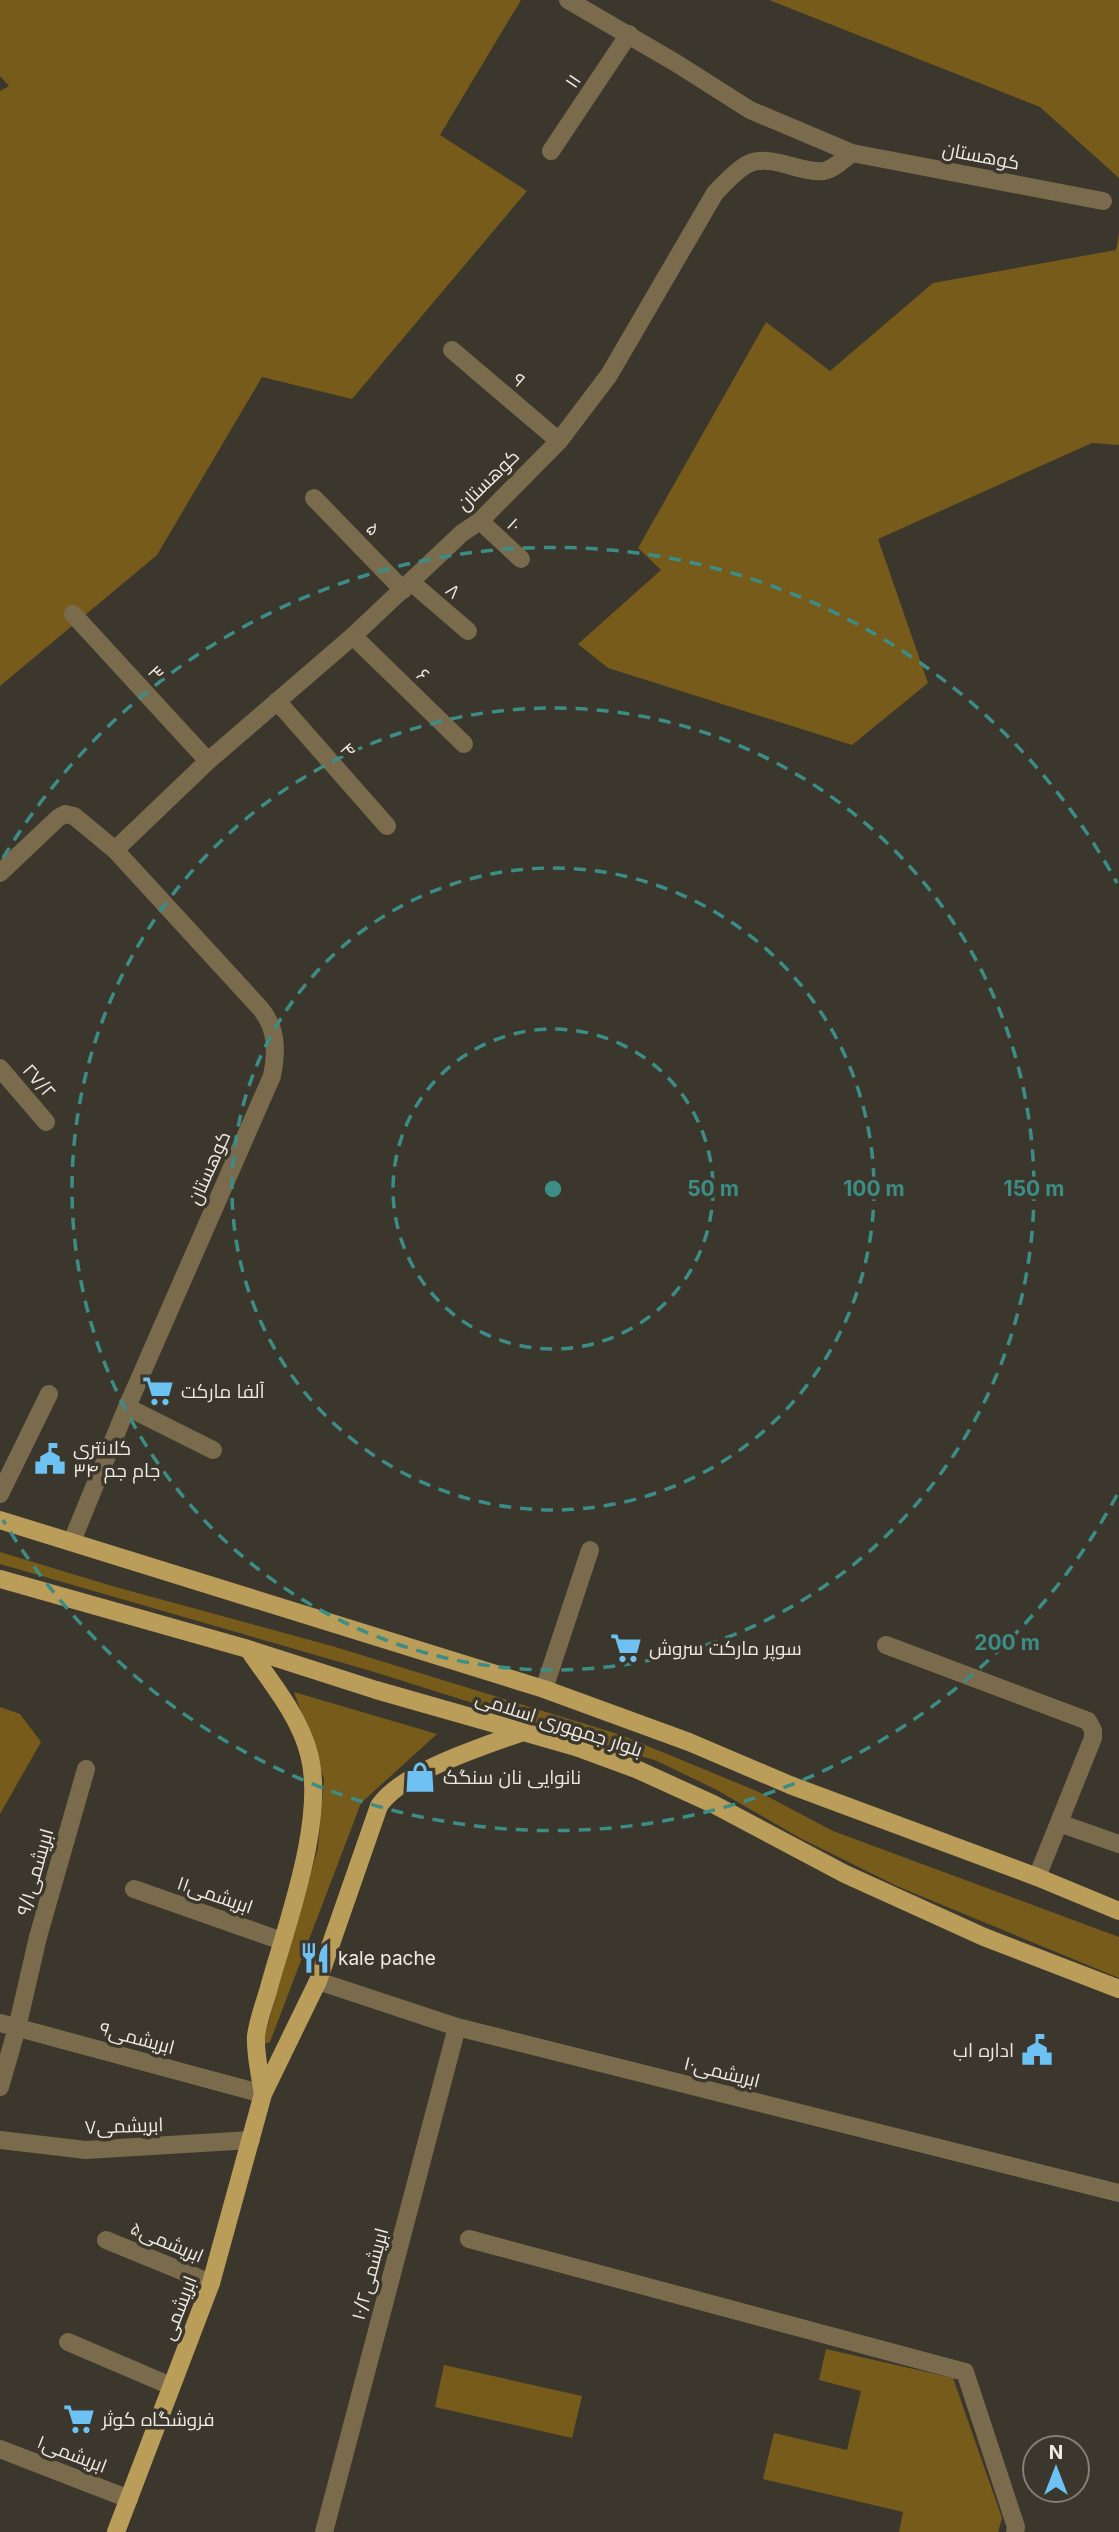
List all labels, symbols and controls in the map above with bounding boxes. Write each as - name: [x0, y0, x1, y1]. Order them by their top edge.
- street label: ۱۱: [560, 70, 586, 92]
- street label: کوهستان: [940, 137, 1022, 175]
- street label: ۹: [508, 368, 530, 392]
- street label: کوهستان: [452, 445, 524, 515]
- street label: ۱۰: [502, 513, 526, 537]
- street label: ۵: [361, 517, 385, 541]
- street label: ۸: [441, 578, 465, 604]
- street label: ۳: [143, 660, 169, 686]
- street label: ۶: [412, 664, 434, 686]
- street label: ۴: [335, 738, 361, 762]
- street label: ۲۷/۲: [18, 1059, 60, 1103]
- street label: کوهستان: [183, 1128, 235, 1208]
- text: 50 m: [687, 1176, 739, 1201]
- text: 100 m: [843, 1176, 905, 1201]
- text: 150 m: [1004, 1176, 1064, 1201]
- centre of rings: [541, 1177, 565, 1201]
- supermarket icon: آلفا مارکت: [141, 1374, 175, 1408]
- place label: آلفا مارکت: [181, 1380, 265, 1403]
- place label: کلانتری ۳۴ جام جم: [73, 1437, 160, 1484]
- public building icon: کلانتری ۳۴ جام جم: [33, 1442, 67, 1476]
- text: 200 m: [974, 1630, 1040, 1655]
- supermarket icon: سوپر مارکت سروش: [609, 1631, 643, 1665]
- place label: سوپر مارکت سروش: [649, 1637, 802, 1661]
- street label: بلوار جمهوری اسلامی: [473, 1686, 645, 1762]
- shop icon: نانوایی نان سنگک: [403, 1760, 437, 1794]
- place label: نانوایی نان سنگک: [443, 1766, 581, 1789]
- street label: ۹/۱ابریشمی: [12, 1826, 58, 1918]
- street label: ابریشمی۱۱: [174, 1871, 256, 1919]
- restaurant icon: kale pache: [298, 1941, 332, 1975]
- place label: kale pache: [338, 1947, 436, 1970]
- street label: ابریشمی۹: [97, 2017, 177, 2059]
- public building icon: اداره اب: [1020, 2033, 1054, 2067]
- place label: اداره اب: [953, 2039, 1014, 2062]
- street label: ابریشمی۱۰: [682, 2051, 762, 2093]
- street label: ابریشمی۷: [84, 2113, 164, 2139]
- street label: ابریشمی۵: [127, 2216, 207, 2268]
- street label: ۱۰/۲ابریشمی: [347, 2225, 393, 2323]
- street label: ابریشمی: [156, 2273, 202, 2343]
- supermarket icon: فروشگاه کوثر: [62, 2402, 96, 2436]
- place label: فروشگاه کوثر: [101, 2408, 214, 2431]
- street label: ابریشمی۱: [34, 2430, 110, 2478]
- north arrow: [1021, 2434, 1091, 2504]
- text: N: [1049, 2441, 1063, 2464]

